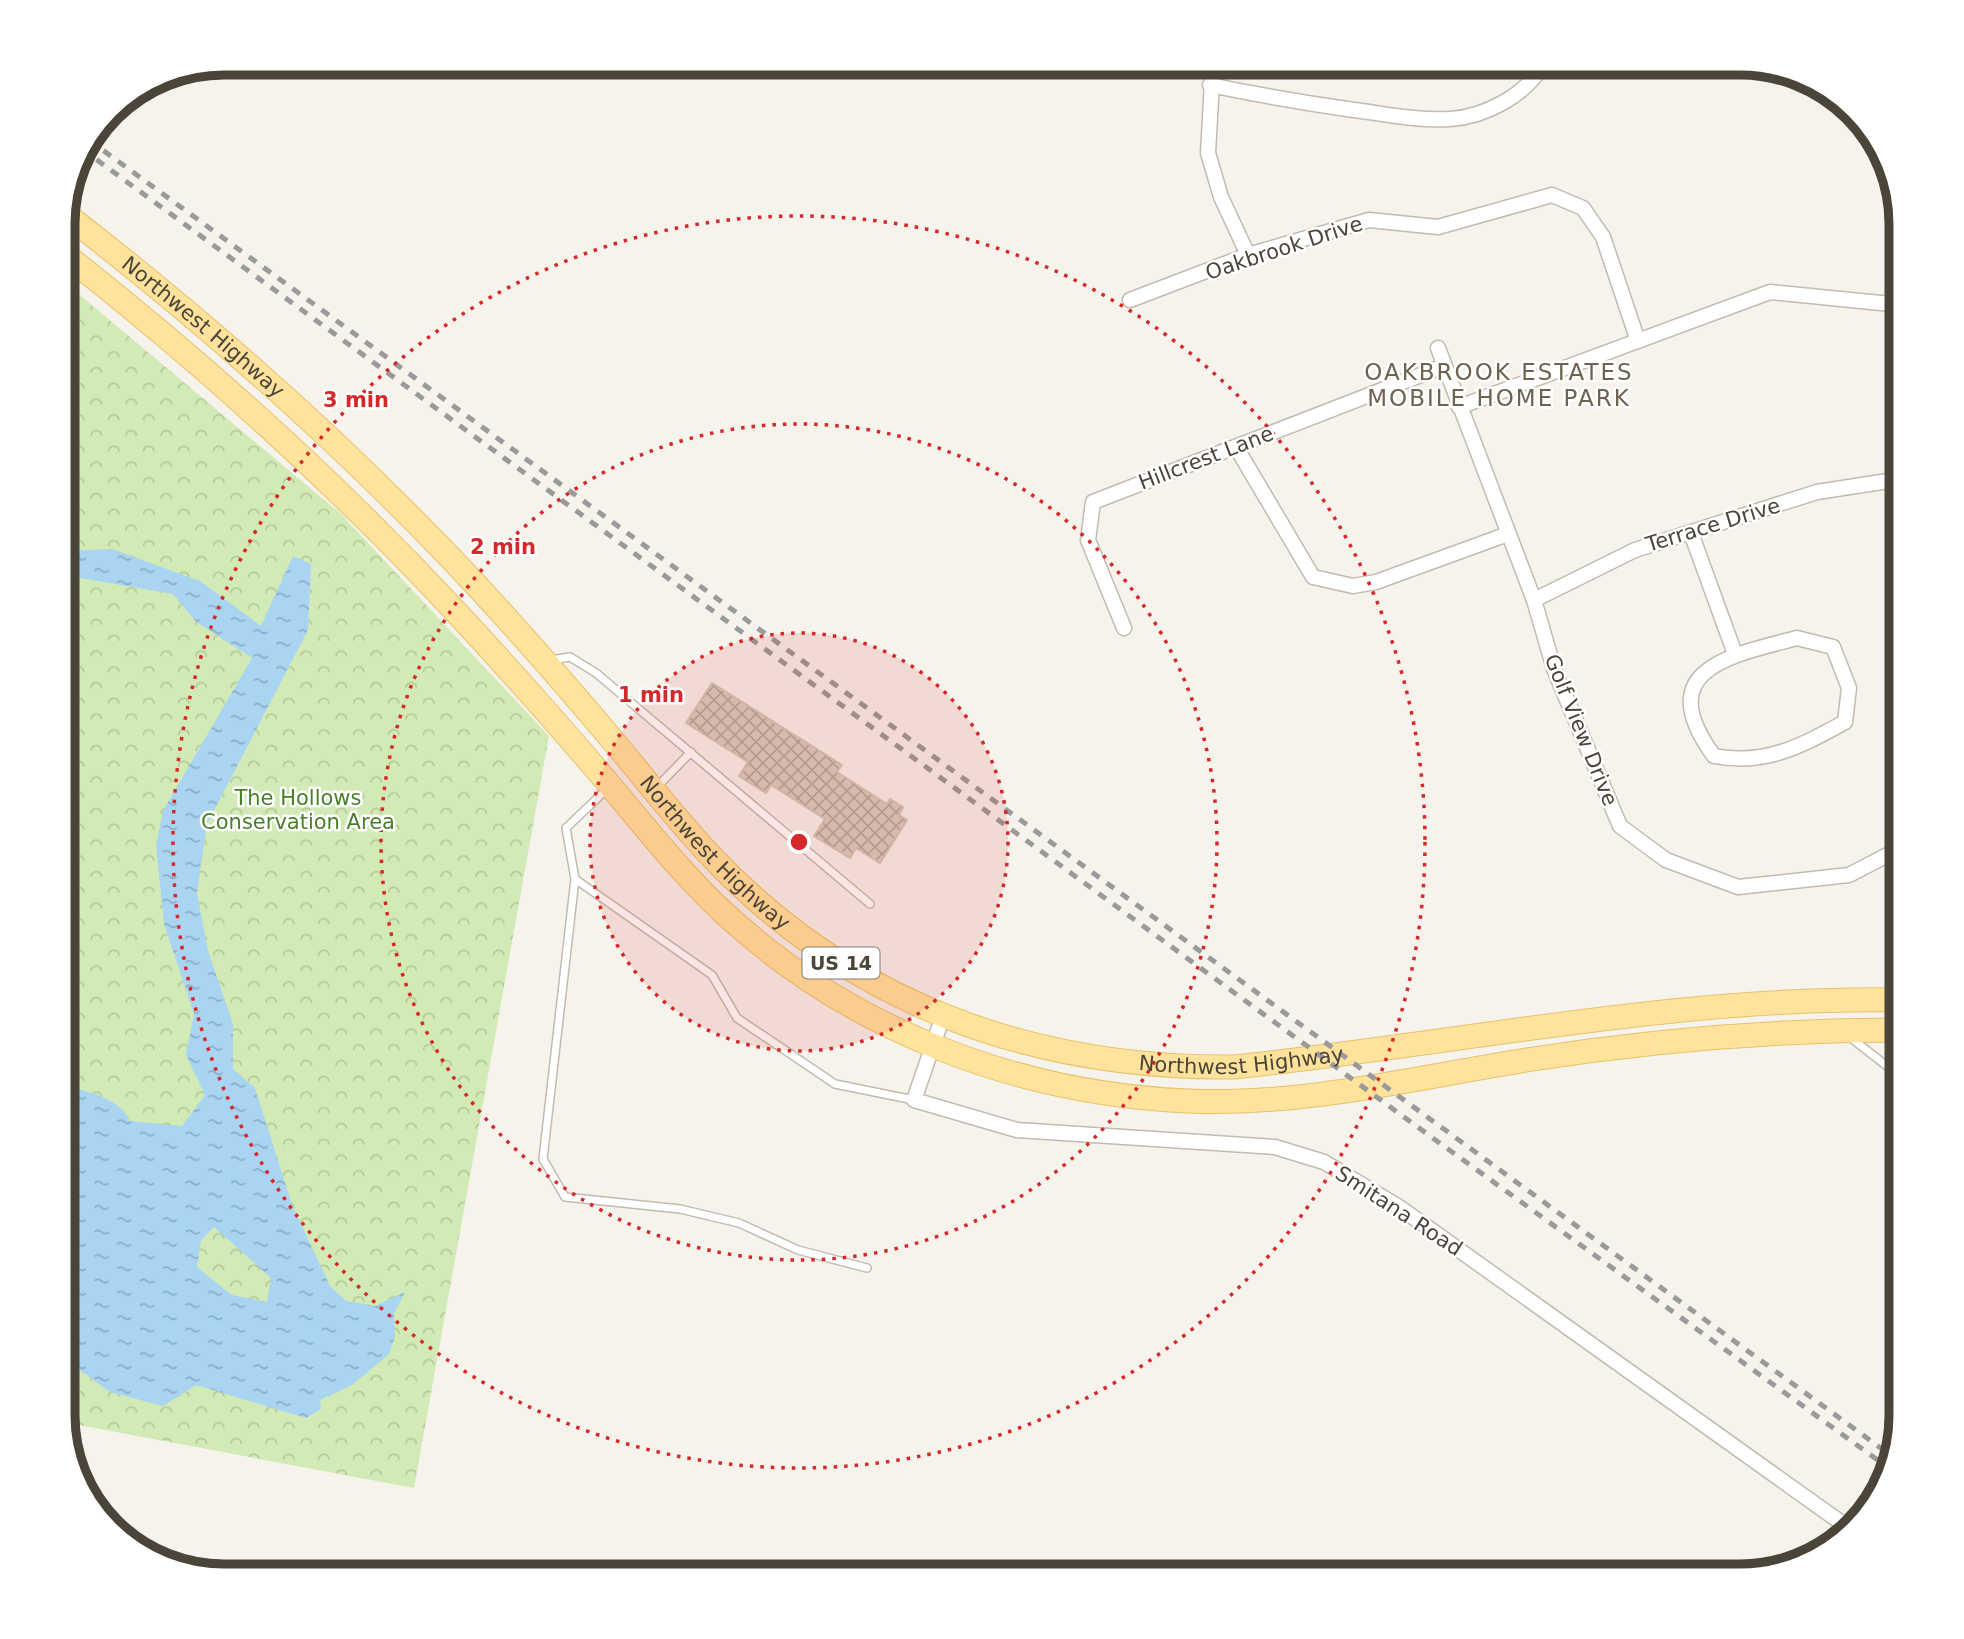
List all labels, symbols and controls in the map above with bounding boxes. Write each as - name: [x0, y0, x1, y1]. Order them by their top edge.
- street label: Oakbrook Drive: [1202, 211, 1366, 285]
- street label: Northwest Highway: [117, 251, 289, 403]
- district label: OAKBROOK ESTATES MOBILE HOME PARK: [1364, 359, 1634, 411]
- text: 3 min: [323, 388, 389, 412]
- street label: Hillcrest Lane: [1135, 421, 1277, 495]
- street label: Terrace Drive: [1642, 493, 1783, 557]
- text: 2 min: [470, 535, 536, 559]
- street label: Golf View Drive: [1540, 651, 1622, 809]
- text: 1 min: [618, 683, 684, 707]
- street label: Northwest Highway: [635, 771, 795, 935]
- park label: The Hollows Conservation Area: [201, 786, 395, 834]
- centre of rings: [787, 830, 811, 854]
- road number: US 14: [802, 948, 880, 979]
- street label: Northwest Highway: [1138, 1042, 1345, 1079]
- street label: Smitana Road: [1331, 1161, 1467, 1261]

